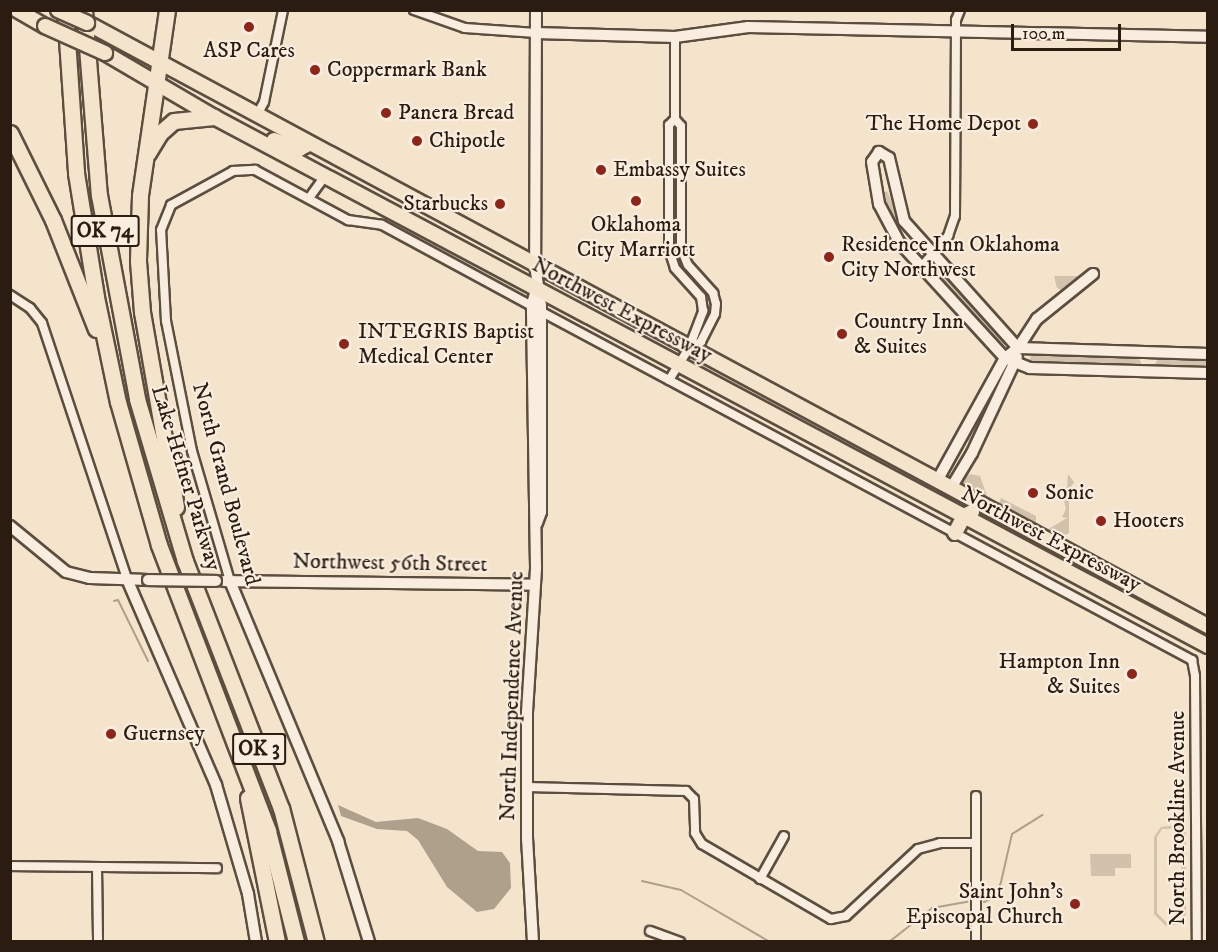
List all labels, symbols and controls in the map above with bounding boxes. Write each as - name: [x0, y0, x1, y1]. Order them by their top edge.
- scale bar: [1014, 12, 1124, 50]
- marker: ASP Cares: [240, 18, 258, 36]
- text: 100 m: [1022, 23, 1065, 45]
- place label: ASP Cares: [203, 38, 295, 64]
- place label: Coppermark Bank: [327, 57, 487, 83]
- marker: Coppermark Bank: [308, 63, 322, 77]
- place label: Panera Bread: [398, 100, 514, 126]
- marker: Panera Bread: [379, 106, 393, 120]
- place label: The Home Depot: [866, 111, 1021, 137]
- marker: The Home Depot: [1026, 117, 1040, 131]
- place label: Chipotle: [429, 128, 505, 154]
- marker: Chipotle: [410, 134, 424, 148]
- place label: Embassy Suites: [613, 157, 746, 183]
- marker: Embassy Suites: [594, 163, 608, 177]
- place label: Starbucks: [403, 191, 488, 217]
- marker: Oklahoma City Marriott: [629, 194, 643, 208]
- marker: Starbucks: [493, 197, 507, 211]
- place label: Oklahoma City Marriott: [577, 211, 695, 262]
- road number: OK 74: [70, 213, 140, 249]
- place label: Residence Inn Oklahoma City Northwest: [841, 231, 1060, 282]
- marker: Residence Inn Oklahoma City Northwest: [822, 250, 836, 264]
- street label: Northwest Expressway: [527, 251, 717, 369]
- place label: Country Inn & Suites: [854, 308, 964, 360]
- place label: INTEGRIS Baptist Medical Center: [358, 318, 534, 370]
- marker: Country Inn & Suites: [835, 327, 849, 341]
- marker: INTEGRIS Baptist Medical Center: [335, 335, 353, 353]
- street label: North Grand Boulevard: [186, 380, 266, 588]
- street label: Lake Hefner Parkway: [145, 382, 227, 574]
- street label: Northwest Expressway: [956, 480, 1146, 598]
- place label: Sonic: [1045, 480, 1094, 506]
- marker: Sonic: [1026, 486, 1040, 500]
- place label: Hooters: [1113, 508, 1184, 534]
- marker: Hooters: [1094, 514, 1108, 528]
- street label: Northwest 56th Street: [292, 548, 488, 578]
- street label: North Independence Avenue: [494, 571, 530, 821]
- place label: Hampton Inn & Suites: [999, 648, 1120, 700]
- marker: Hampton Inn & Suites: [1125, 667, 1139, 681]
- street label: North Brookline Avenue: [1165, 711, 1191, 925]
- place label: Guernsey: [123, 721, 205, 747]
- marker: Guernsey: [104, 727, 118, 741]
- road number: OK 3: [232, 731, 286, 767]
- place label: Saint John's Episcopal Church: [906, 878, 1063, 930]
- marker: Saint John's Episcopal Church: [1068, 897, 1082, 911]

